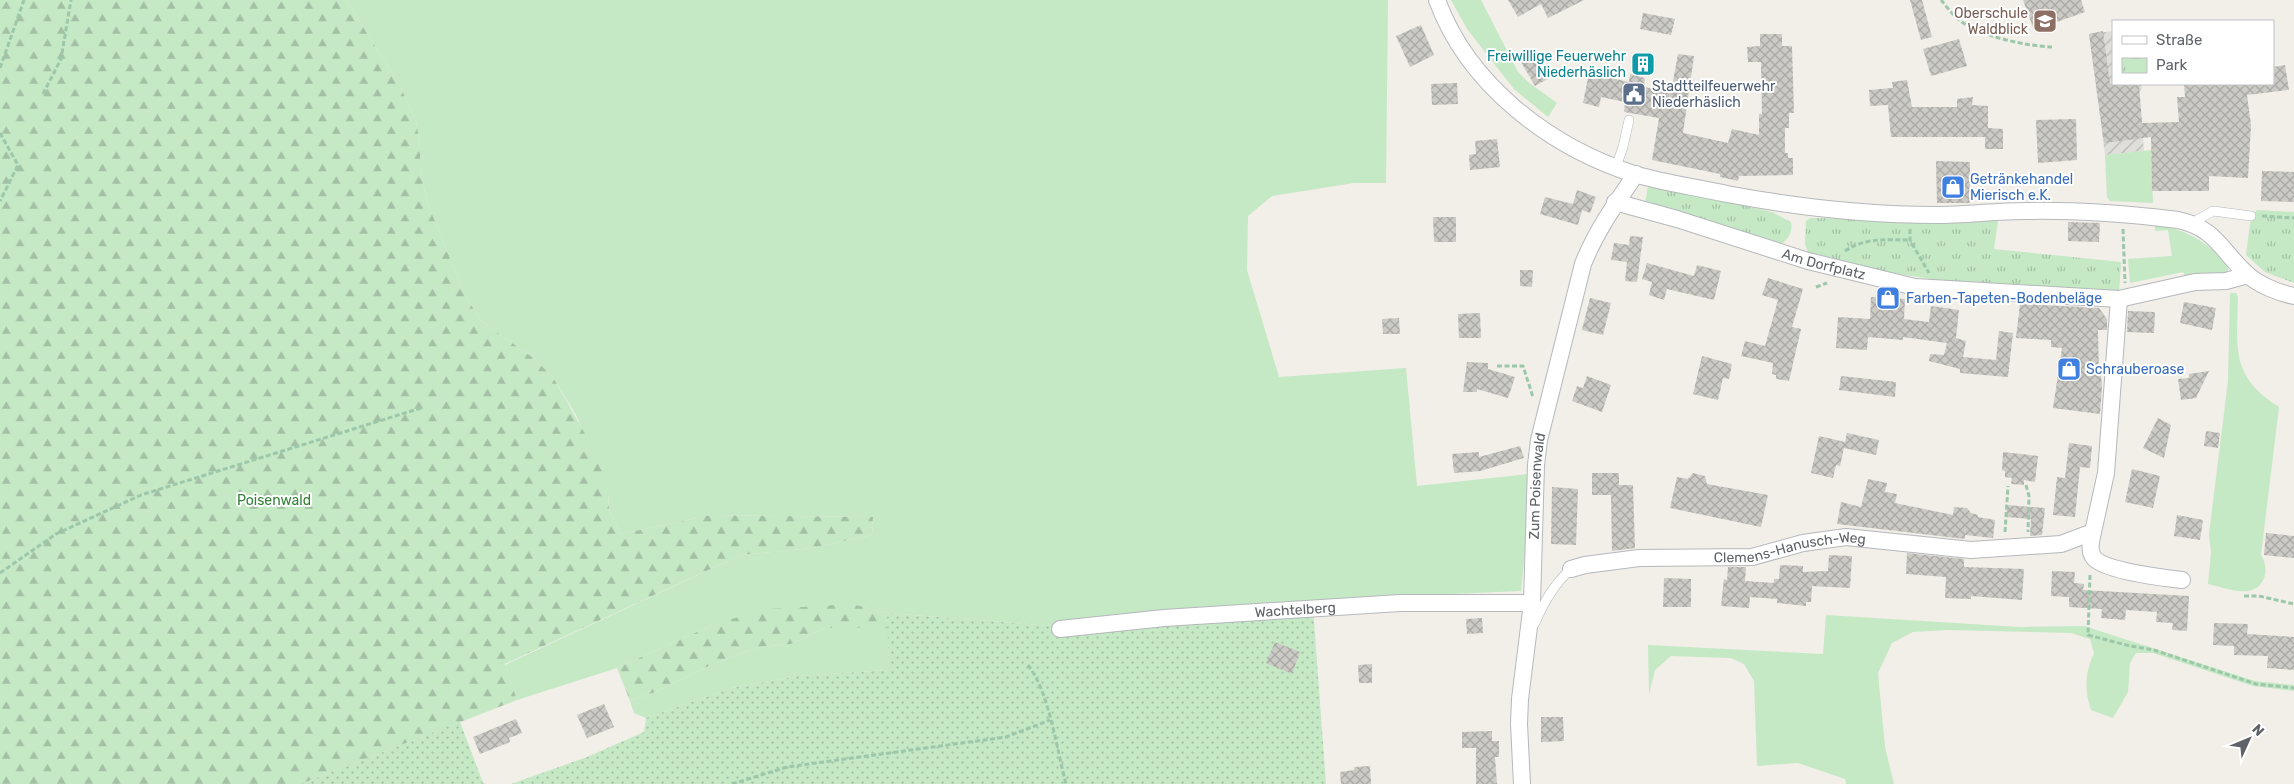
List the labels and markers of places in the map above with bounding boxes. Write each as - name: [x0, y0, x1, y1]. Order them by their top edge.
- place label: Oberschule Waldblick: [1954, 5, 2029, 38]
- school or university icon: Oberschule Waldblick: [2032, 8, 2058, 34]
- place label: Freiwillige Feuerwehr Niederhäslich: [1487, 48, 1627, 81]
- building icon: Freiwillige Feuerwehr Niederhäslich: [1630, 51, 1656, 77]
- place label: Stadtteilfeuerwehr Niederhäslich: [1652, 78, 1776, 111]
- public building icon: Stadtteilfeuerwehr Niederhäslich: [1621, 81, 1647, 107]
- place label: Getränkehandel Mierisch e.K.: [1970, 171, 2073, 204]
- shop icon: Getränkehandel Mierisch e.K.: [1940, 174, 1966, 200]
- shop icon: Farben-Tapeten-Bodenbeläge: [1875, 285, 1901, 311]
- place label: Farben-Tapeten-Bodenbeläge: [1906, 290, 2102, 307]
- shop icon: Schrauberoase: [2056, 356, 2082, 382]
- place label: Schrauberoase: [2086, 361, 2185, 378]

